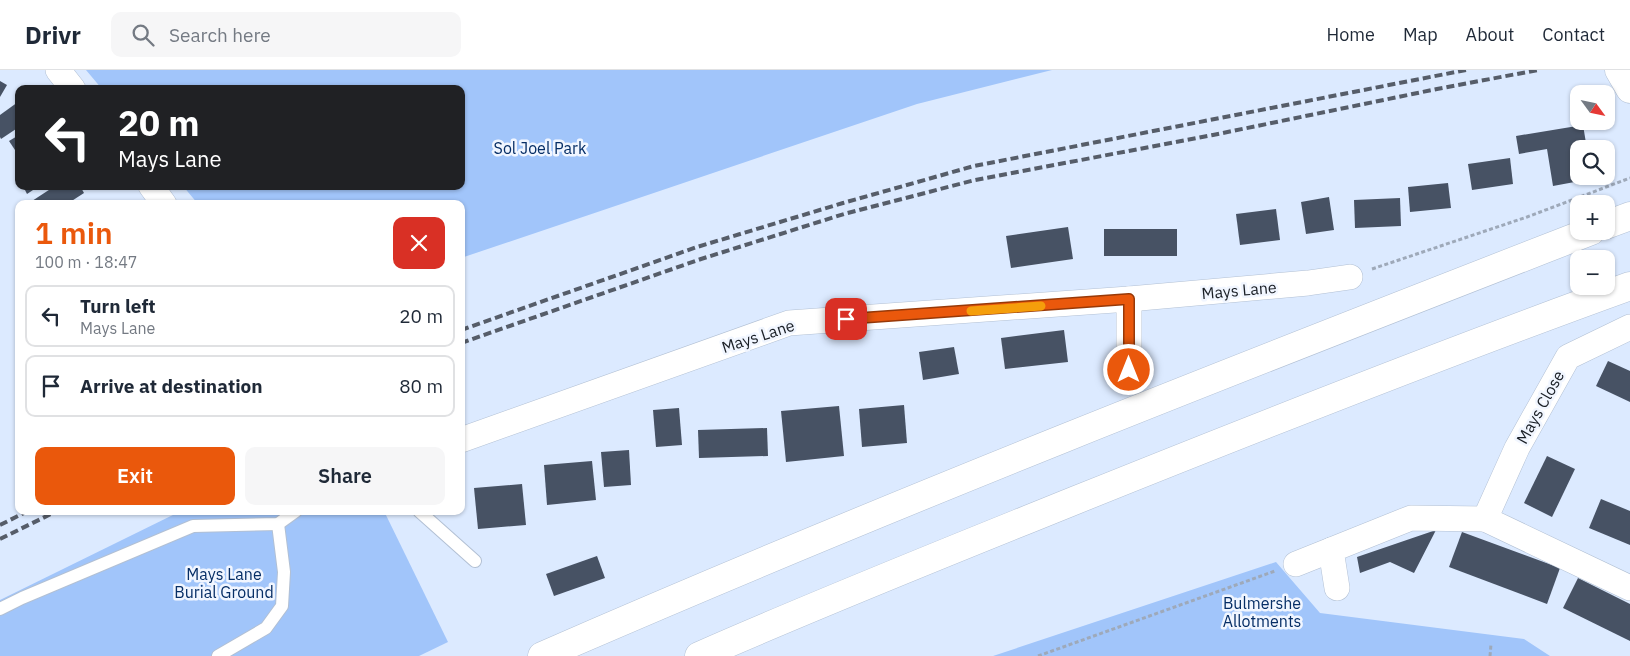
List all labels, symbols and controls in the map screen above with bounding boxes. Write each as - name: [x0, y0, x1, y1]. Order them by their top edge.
- search box: [111, 12, 461, 57]
- text: Drivr: [25, 19, 81, 51]
- icon: search: [129, 21, 157, 49]
- text: Search here: [169, 23, 271, 47]
- text: Home: [1327, 23, 1375, 46]
- text: Map: [1403, 23, 1438, 46]
- text: About: [1466, 23, 1514, 46]
- text: Contact: [1542, 23, 1605, 46]
- north arrow: [1570, 85, 1615, 130]
- map controls: [1570, 85, 1615, 295]
- text: 20 m: [118, 100, 200, 146]
- icon: left: [35, 105, 100, 170]
- park label: Sol Joel Park: [494, 138, 587, 158]
- button: search: [1570, 140, 1615, 185]
- text: Mays Lane: [118, 144, 222, 173]
- button: +: [1570, 195, 1615, 240]
- text: 1 min: [35, 213, 113, 252]
- button: close: [393, 217, 445, 269]
- button: −: [1570, 250, 1615, 295]
- text: 100 m · 18:47: [35, 252, 137, 272]
- street label: Mays Lane: [1201, 277, 1278, 303]
- text: Turn left: [80, 294, 156, 318]
- pin: [825, 298, 867, 340]
- icon: left: [37, 302, 65, 330]
- text: 20 m: [399, 304, 443, 328]
- icon: arrive: [832, 305, 860, 333]
- street label: Mays Lane: [719, 315, 797, 357]
- text: Mays Lane: [80, 318, 155, 338]
- position arrow: [1102, 343, 1154, 395]
- street label: Mays Close: [1512, 367, 1568, 447]
- icon: arrive: [37, 372, 65, 400]
- text: Arrive at destination: [80, 374, 263, 398]
- text: 80 m: [399, 374, 443, 398]
- button: Exit: [35, 447, 235, 505]
- button: Share: [245, 447, 445, 505]
- park label: Mays Lane Burial Ground: [174, 564, 274, 602]
- park label: Bulmershe Allotments: [1223, 593, 1301, 631]

